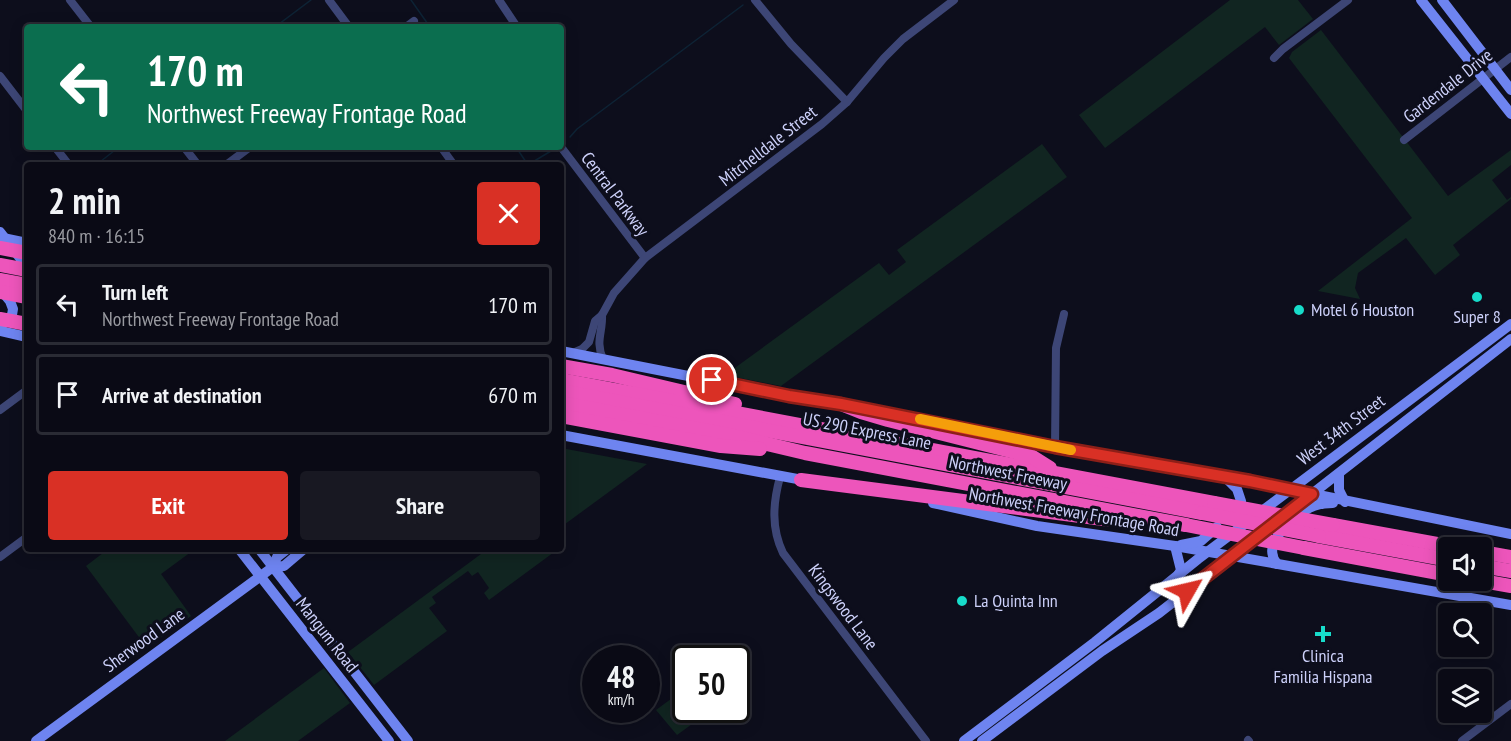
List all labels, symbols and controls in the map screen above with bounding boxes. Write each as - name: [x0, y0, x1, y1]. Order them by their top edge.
- text: 170 m: [147, 43, 244, 98]
- street label: Gardendale Drive: [1398, 44, 1497, 128]
- icon: left: [48, 48, 126, 126]
- text: Northwest Freeway Frontage Road: [147, 96, 467, 130]
- street label: Mitchelldale Street: [714, 100, 821, 191]
- street label: Central Parkway: [576, 147, 655, 241]
- text: 2 min: [48, 177, 121, 224]
- button: close: [477, 182, 540, 245]
- text: 840 m · 16:15: [48, 223, 145, 249]
- text: Turn left: [102, 278, 168, 306]
- icon: left: [51, 288, 84, 321]
- marker: Super 8: [1470, 290, 1484, 304]
- text: 170 m: [488, 291, 537, 319]
- place label: Motel 6 Houston: [1311, 298, 1414, 321]
- marker: Motel 6 Houston: [1292, 303, 1306, 317]
- place label: Super 8: [1453, 305, 1501, 328]
- text: Northwest Freeway Frontage Road: [102, 306, 339, 332]
- pin: [686, 354, 737, 405]
- icon: arrive: [695, 363, 728, 396]
- icon: arrive: [51, 378, 84, 411]
- text: Arrive at destination: [102, 381, 262, 409]
- text: 670 m: [488, 381, 537, 409]
- street label: West 34th Street: [1292, 389, 1389, 470]
- street label: US 290 Express Lane: [801, 407, 933, 454]
- street label: Northwest Freeway: [947, 450, 1069, 495]
- button: Exit: [48, 471, 288, 540]
- button: Share: [300, 471, 540, 540]
- street label: Northwest Freeway Frontage Road: [967, 482, 1181, 541]
- map controls: [1438, 537, 1492, 723]
- button: sound: [1438, 537, 1492, 591]
- street label: Kingswood Lane: [804, 559, 883, 654]
- position arrow: [1155, 559, 1219, 623]
- place label: La Quinta Inn: [974, 589, 1058, 612]
- street label: Mangum Road: [291, 593, 364, 677]
- marker: La Quinta Inn: [955, 594, 969, 608]
- street label: Sherwood Lane: [98, 602, 189, 677]
- button: search: [1438, 603, 1492, 657]
- marker: Clinica Familia Hispana: [1314, 625, 1332, 643]
- place label: Clinica Familia Hispana: [1273, 644, 1373, 688]
- speed limit sign: 50: [672, 645, 750, 723]
- text: 48: [607, 657, 635, 696]
- button: layers: [1438, 669, 1492, 723]
- text: km/h: [608, 690, 634, 709]

